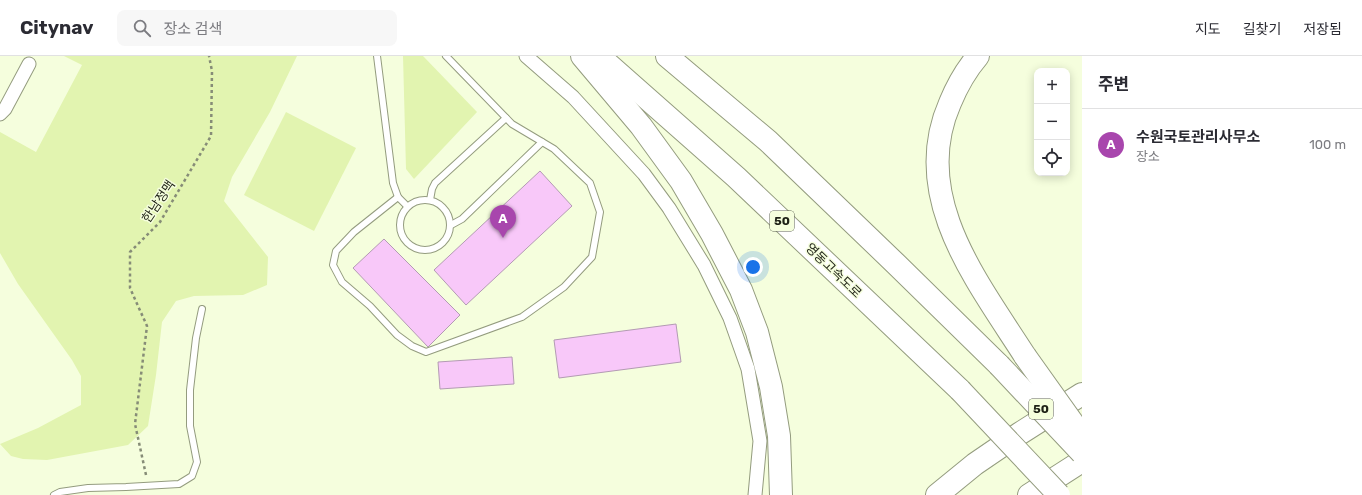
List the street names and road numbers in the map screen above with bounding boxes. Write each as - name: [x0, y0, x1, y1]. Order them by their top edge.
- street label: 한남정맥: [139, 177, 178, 225]
- road number: 50: [770, 211, 794, 231]
- street label: 영동고속도로: [803, 240, 865, 301]
- road number: 50: [1029, 399, 1053, 419]

